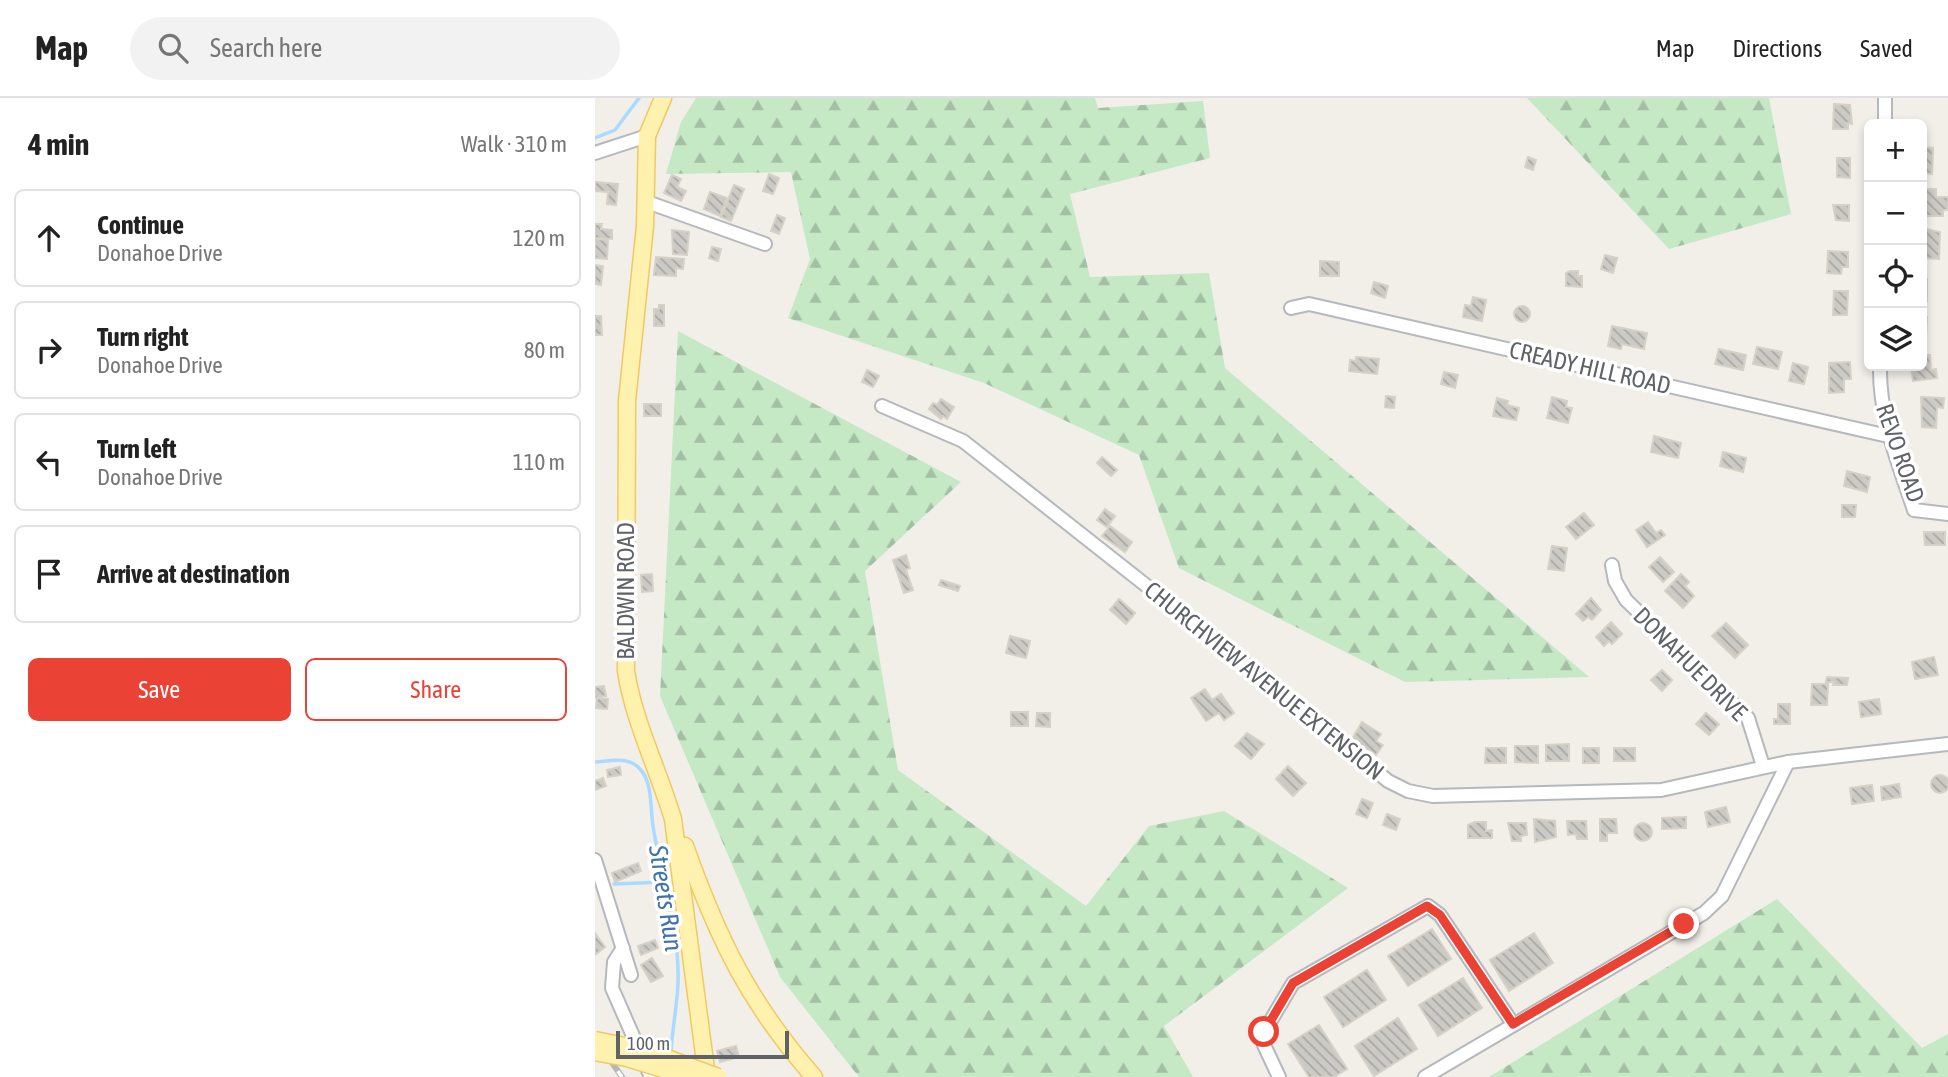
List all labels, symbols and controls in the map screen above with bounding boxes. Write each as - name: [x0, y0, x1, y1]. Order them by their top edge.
- search box: [130, 17, 620, 80]
- text: Map: [35, 29, 88, 67]
- icon: search: [154, 29, 192, 67]
- text: Search here: [210, 33, 322, 63]
- text: Map: [1656, 35, 1694, 62]
- text: Directions: [1732, 35, 1822, 62]
- text: Saved: [1860, 35, 1913, 62]
- map controls: [1864, 119, 1927, 371]
- button: +: [1864, 119, 1927, 182]
- text: 4 min: [28, 127, 89, 161]
- text: Walk · 310 m: [461, 131, 567, 157]
- button: −: [1864, 182, 1927, 245]
- text: Continue: [97, 210, 184, 240]
- icon: ahead: [30, 219, 68, 257]
- text: 120 m: [513, 225, 565, 251]
- text: Donahoe Drive: [97, 240, 223, 266]
- button: locate: [1864, 245, 1927, 308]
- button: layers: [1864, 308, 1927, 371]
- text: Turn right: [97, 322, 188, 352]
- icon: right: [30, 331, 68, 369]
- street label: CREADY HILL ROAD: [1507, 336, 1673, 399]
- text: 80 m: [524, 337, 565, 363]
- text: Donahoe Drive: [97, 352, 223, 378]
- street label: REVO ROAD: [1871, 400, 1930, 505]
- text: Turn left: [97, 434, 177, 464]
- icon: left: [30, 443, 68, 481]
- text: 110 m: [513, 449, 565, 475]
- text: Donahoe Drive: [97, 464, 223, 490]
- street label: BALDWIN ROAD: [612, 522, 639, 660]
- icon: arrive: [30, 555, 68, 593]
- text: Arrive at destination: [97, 559, 290, 589]
- street label: CHURCHVIEW AVENUE EXTENSION: [1139, 576, 1389, 785]
- street label: DONAHUE DRIVE: [1628, 602, 1752, 726]
- button: Save: [28, 658, 291, 721]
- button: Share: [305, 658, 567, 721]
- water label: Streets Run: [643, 842, 689, 953]
- route end: [1668, 908, 1699, 939]
- route start: [1248, 1016, 1279, 1047]
- scale bar: [616, 1028, 789, 1060]
- text: 100 m: [627, 1032, 670, 1054]

